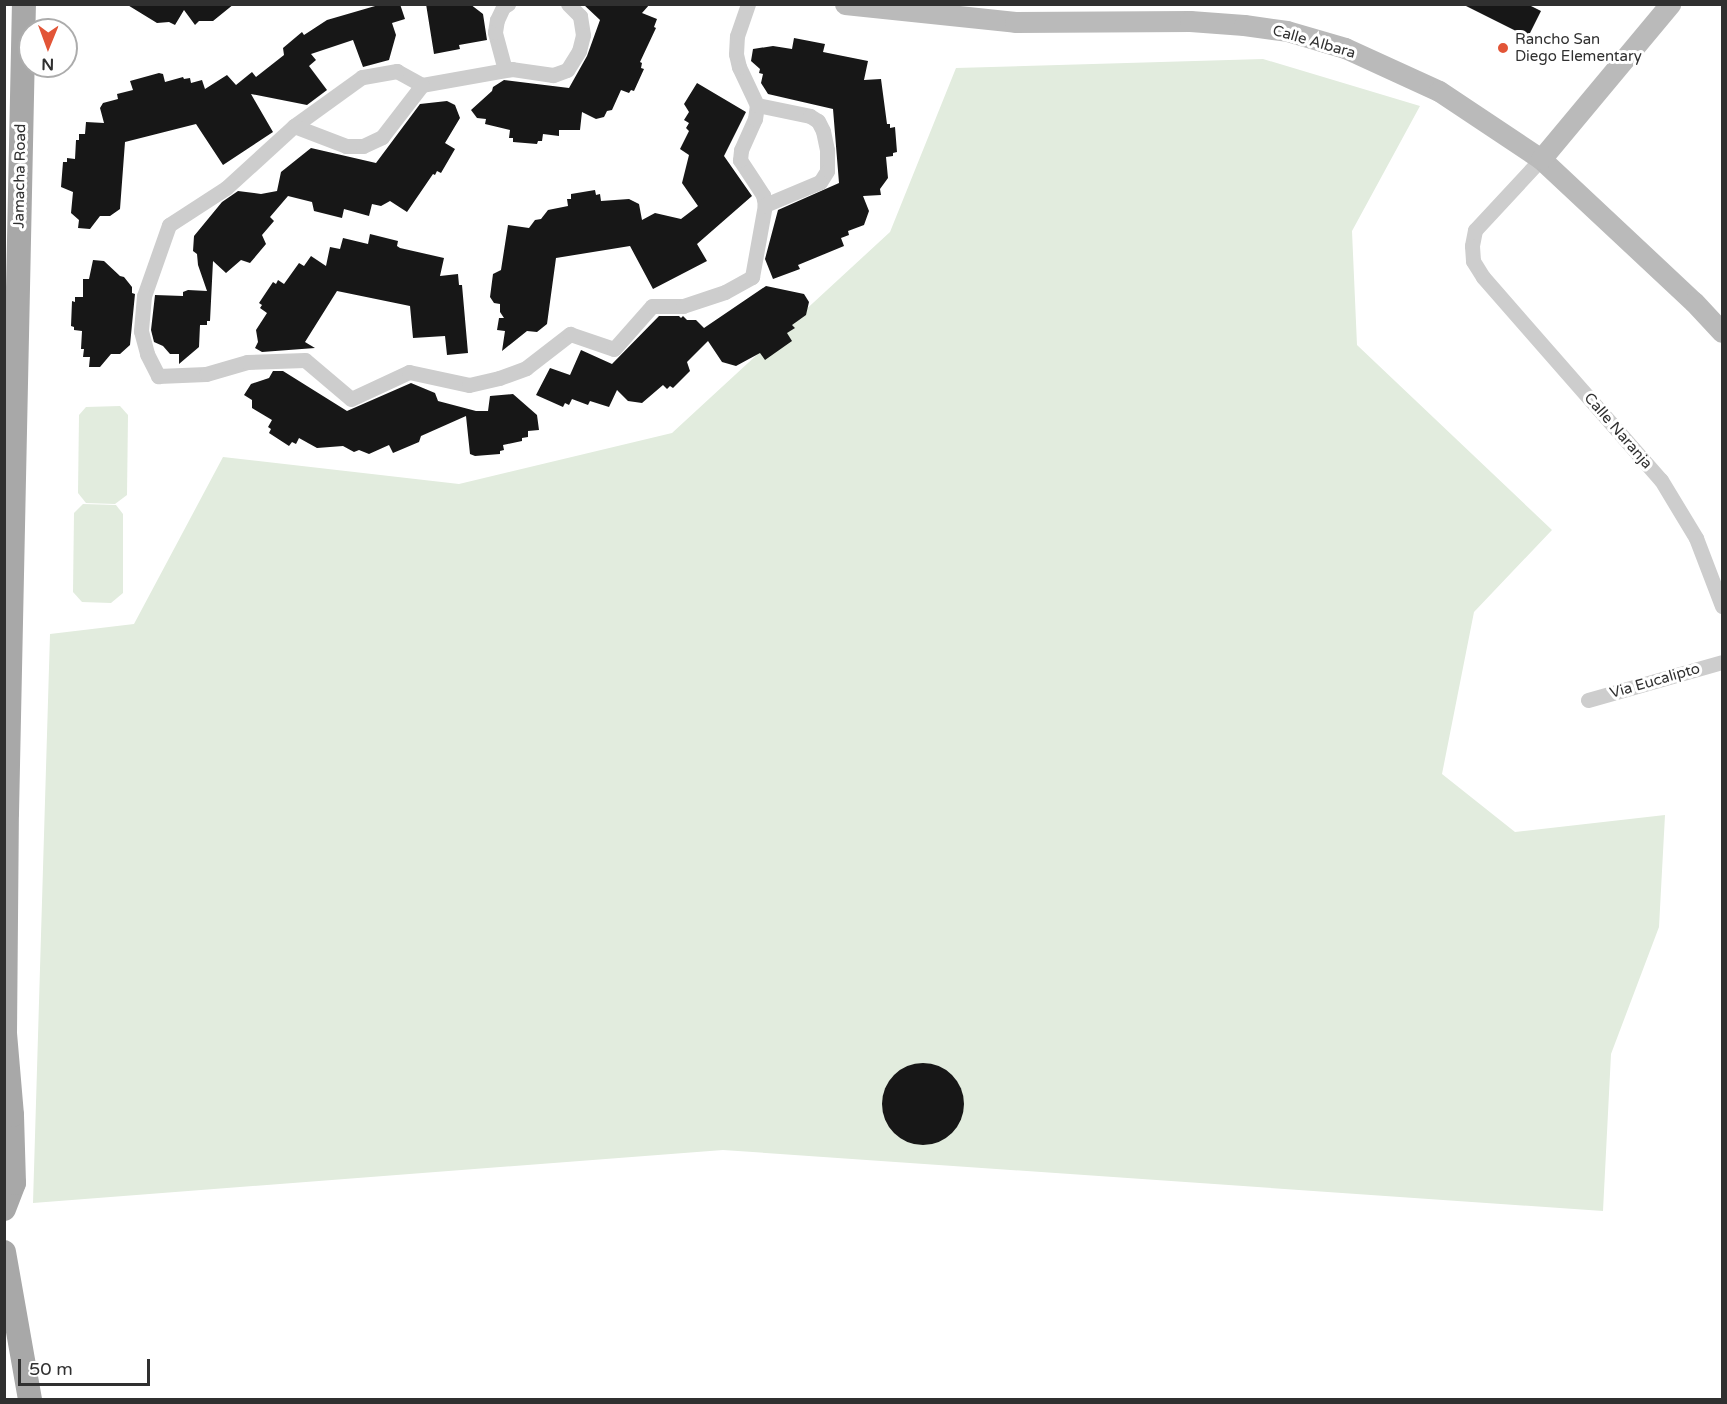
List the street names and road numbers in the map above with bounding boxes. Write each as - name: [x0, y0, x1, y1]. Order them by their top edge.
- street label: Calle Albara: [1270, 22, 1358, 62]
- street label: Jamacha Road: [10, 123, 30, 229]
- street label: Calle Naranja: [1580, 389, 1656, 473]
- street label: Via Eucalipto: [1608, 660, 1702, 702]

